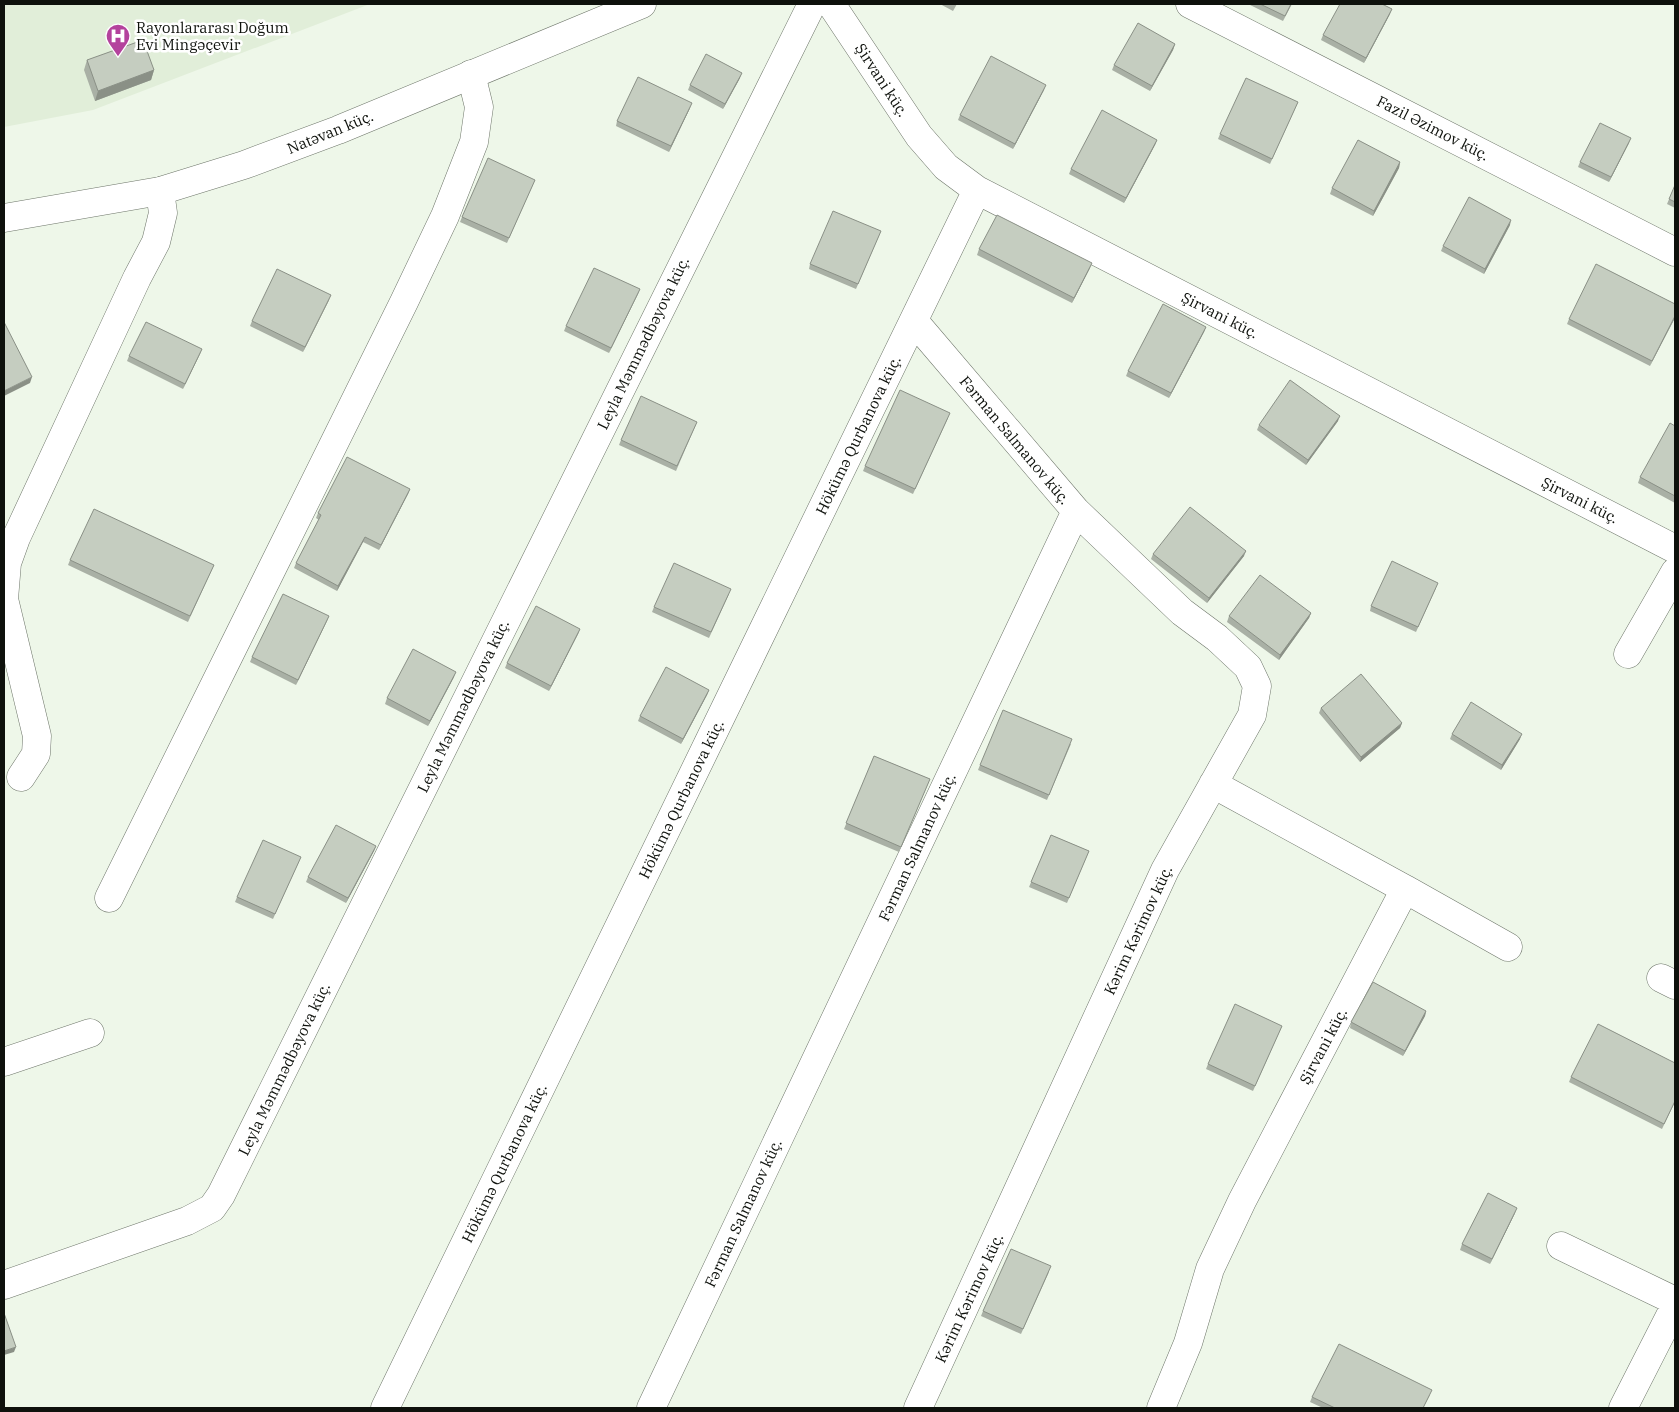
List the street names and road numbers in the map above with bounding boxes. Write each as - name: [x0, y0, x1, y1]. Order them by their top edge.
- street label: Şirvani küç.: [851, 40, 913, 120]
- street label: Fazil Əzimov küç.: [1374, 91, 1492, 165]
- street label: Natəvan küç.: [284, 106, 376, 158]
- street label: Leyla Məmmədbəyova küç.: [593, 253, 693, 433]
- street label: Şirvani küç.: [1178, 288, 1262, 342]
- street label: Hökümə Qurbanova küç.: [811, 352, 905, 518]
- street label: Fərman Salmanov küç.: [956, 372, 1074, 508]
- street label: Şirvani küç.: [1538, 473, 1622, 527]
- street label: Leyla Məmmədbəyova küç.: [413, 616, 513, 796]
- street label: Hökümə Qurbanova küç.: [634, 716, 728, 882]
- street label: Fərman Salmanov küç.: [874, 770, 960, 924]
- street label: Kərim Kərimov küç.: [1100, 862, 1176, 998]
- street label: Leyla Məmmədbəyova küç.: [234, 979, 334, 1159]
- street label: Şirvani küç.: [1295, 1005, 1351, 1087]
- street label: Hökümə Qurbanova küç.: [457, 1080, 551, 1246]
- street label: Fərman Salmanov küç.: [700, 1136, 786, 1290]
- street label: Kərim Kərimov küç.: [931, 1230, 1007, 1366]

